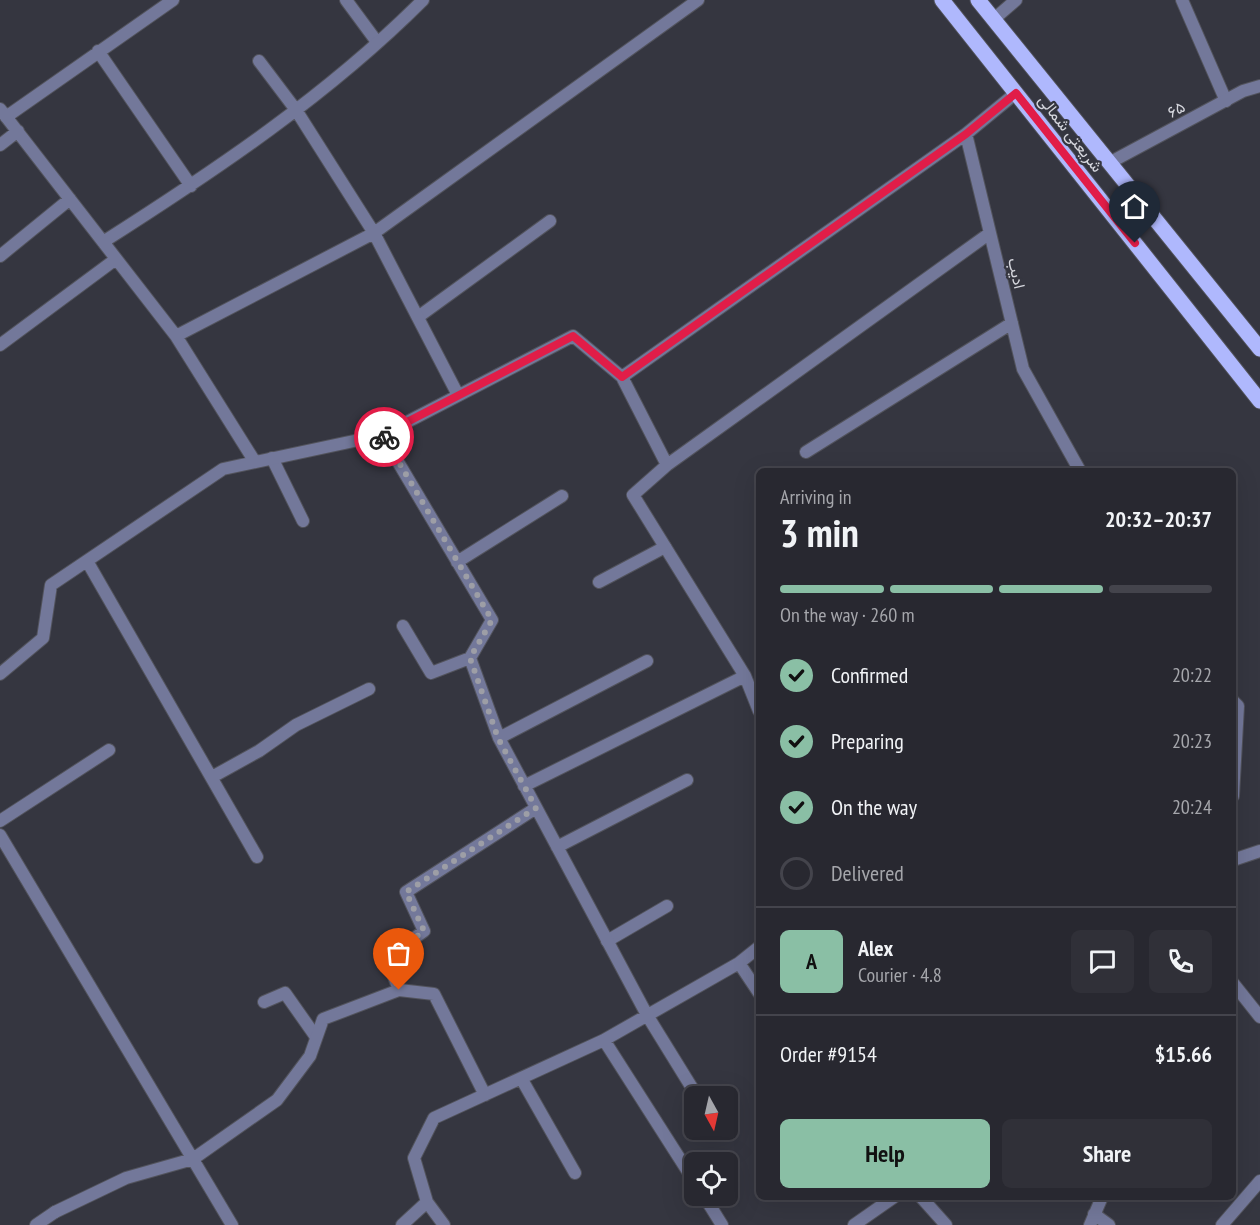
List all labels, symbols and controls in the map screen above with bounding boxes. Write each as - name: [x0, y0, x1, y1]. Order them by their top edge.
- street label: شریعتی شمالی: [1034, 90, 1108, 177]
- street label: ۶۵: [1164, 96, 1188, 122]
- pin: [1109, 181, 1160, 243]
- icon: home: [1118, 190, 1151, 223]
- street label: ادیب: [1004, 256, 1030, 290]
- courier: [354, 407, 414, 467]
- icon: bike: [368, 421, 401, 454]
- text: Arriving in: [780, 484, 852, 510]
- text: 20:32–20:37: [1105, 505, 1212, 533]
- text: 3 min: [780, 507, 859, 558]
- text: On the way · 260 m: [780, 602, 915, 628]
- icon: check: [780, 659, 813, 692]
- text: Confirmed: [831, 661, 908, 689]
- text: 20:22: [1172, 662, 1212, 688]
- icon: check: [780, 725, 813, 758]
- text: Preparing: [831, 727, 904, 755]
- text: 20:23: [1172, 728, 1212, 754]
- icon: check: [780, 791, 813, 824]
- text: On the way: [831, 793, 917, 821]
- text: 20:24: [1172, 794, 1212, 820]
- text: Delivered: [831, 859, 904, 887]
- pin: [373, 928, 424, 990]
- button: chat: [1071, 930, 1134, 993]
- button: phone: [1149, 930, 1212, 993]
- text: Alex: [858, 934, 893, 962]
- icon: bag: [382, 937, 415, 970]
- text: A: [806, 947, 817, 975]
- text: Courier · 4.8: [858, 962, 942, 988]
- text: Order #9154: [780, 1040, 877, 1068]
- text: $15.66: [1155, 1040, 1212, 1068]
- north arrow: [684, 1086, 738, 1140]
- map controls: [684, 1086, 738, 1206]
- button: Help: [780, 1119, 990, 1188]
- button: Share: [1002, 1119, 1212, 1188]
- button: locate: [684, 1152, 738, 1206]

